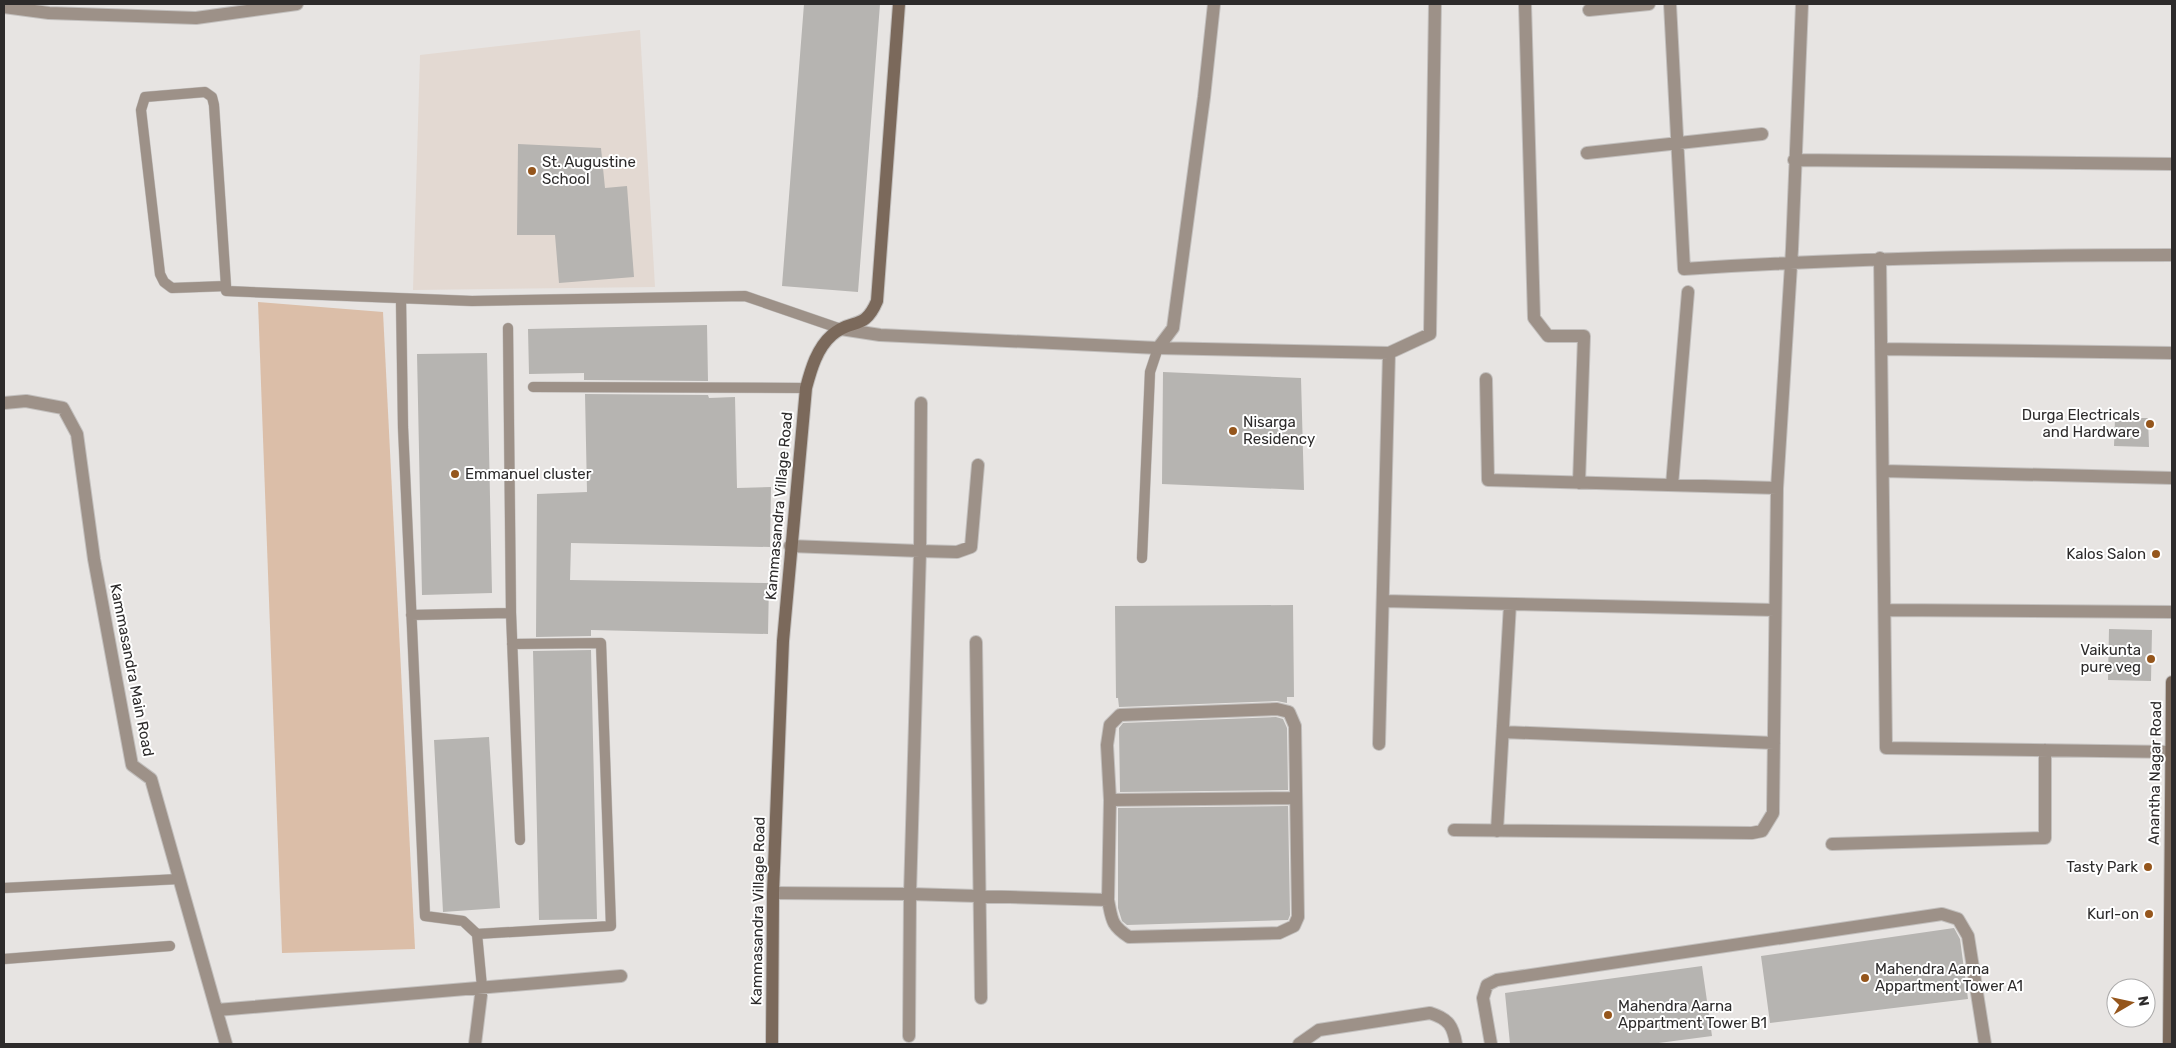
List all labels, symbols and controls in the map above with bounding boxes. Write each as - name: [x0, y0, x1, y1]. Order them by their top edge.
- place label: St. Augustine School: [542, 153, 636, 188]
- marker: St. Augustine School: [526, 165, 538, 177]
- place label: Durga Electricals and Hardware: [2022, 406, 2140, 441]
- street label: Kammasandra Village Road: [762, 411, 796, 601]
- place label: Nisarga Residency: [1243, 413, 1315, 448]
- marker: Durga Electricals and Hardware: [2144, 418, 2156, 430]
- marker: Nisarga Residency: [1227, 425, 1239, 437]
- place label: Emmanuel cluster: [465, 465, 592, 483]
- marker: Emmanuel cluster: [449, 468, 461, 480]
- place label: Kalos Salon: [2066, 545, 2146, 563]
- marker: Kalos Salon: [2150, 548, 2162, 560]
- street label: Kammasandra Main Road: [106, 582, 158, 758]
- place label: Vaikunta pure veg: [2080, 641, 2141, 676]
- marker: Vaikunta pure veg: [2145, 653, 2157, 665]
- street label: Anantha Nagar Road: [2145, 701, 2165, 845]
- street label: Kammasandra Village Road: [747, 816, 769, 1006]
- place label: Tasty Park: [2066, 858, 2138, 876]
- marker: Tasty Park: [2142, 861, 2154, 873]
- place label: Kurl-on: [2087, 905, 2139, 923]
- marker: Kurl-on: [2143, 908, 2155, 920]
- place label: Mahendra Aarna Appartment Tower A1: [1875, 960, 2023, 995]
- marker: Mahendra Aarna Appartment Tower A1: [1859, 972, 1871, 984]
- north arrow: [2106, 978, 2156, 1028]
- text: N: [2134, 995, 2153, 1007]
- place label: Mahendra Aarna Appartment Tower B1: [1618, 997, 1767, 1032]
- marker: Mahendra Aarna Appartment Tower B1: [1602, 1009, 1614, 1021]

